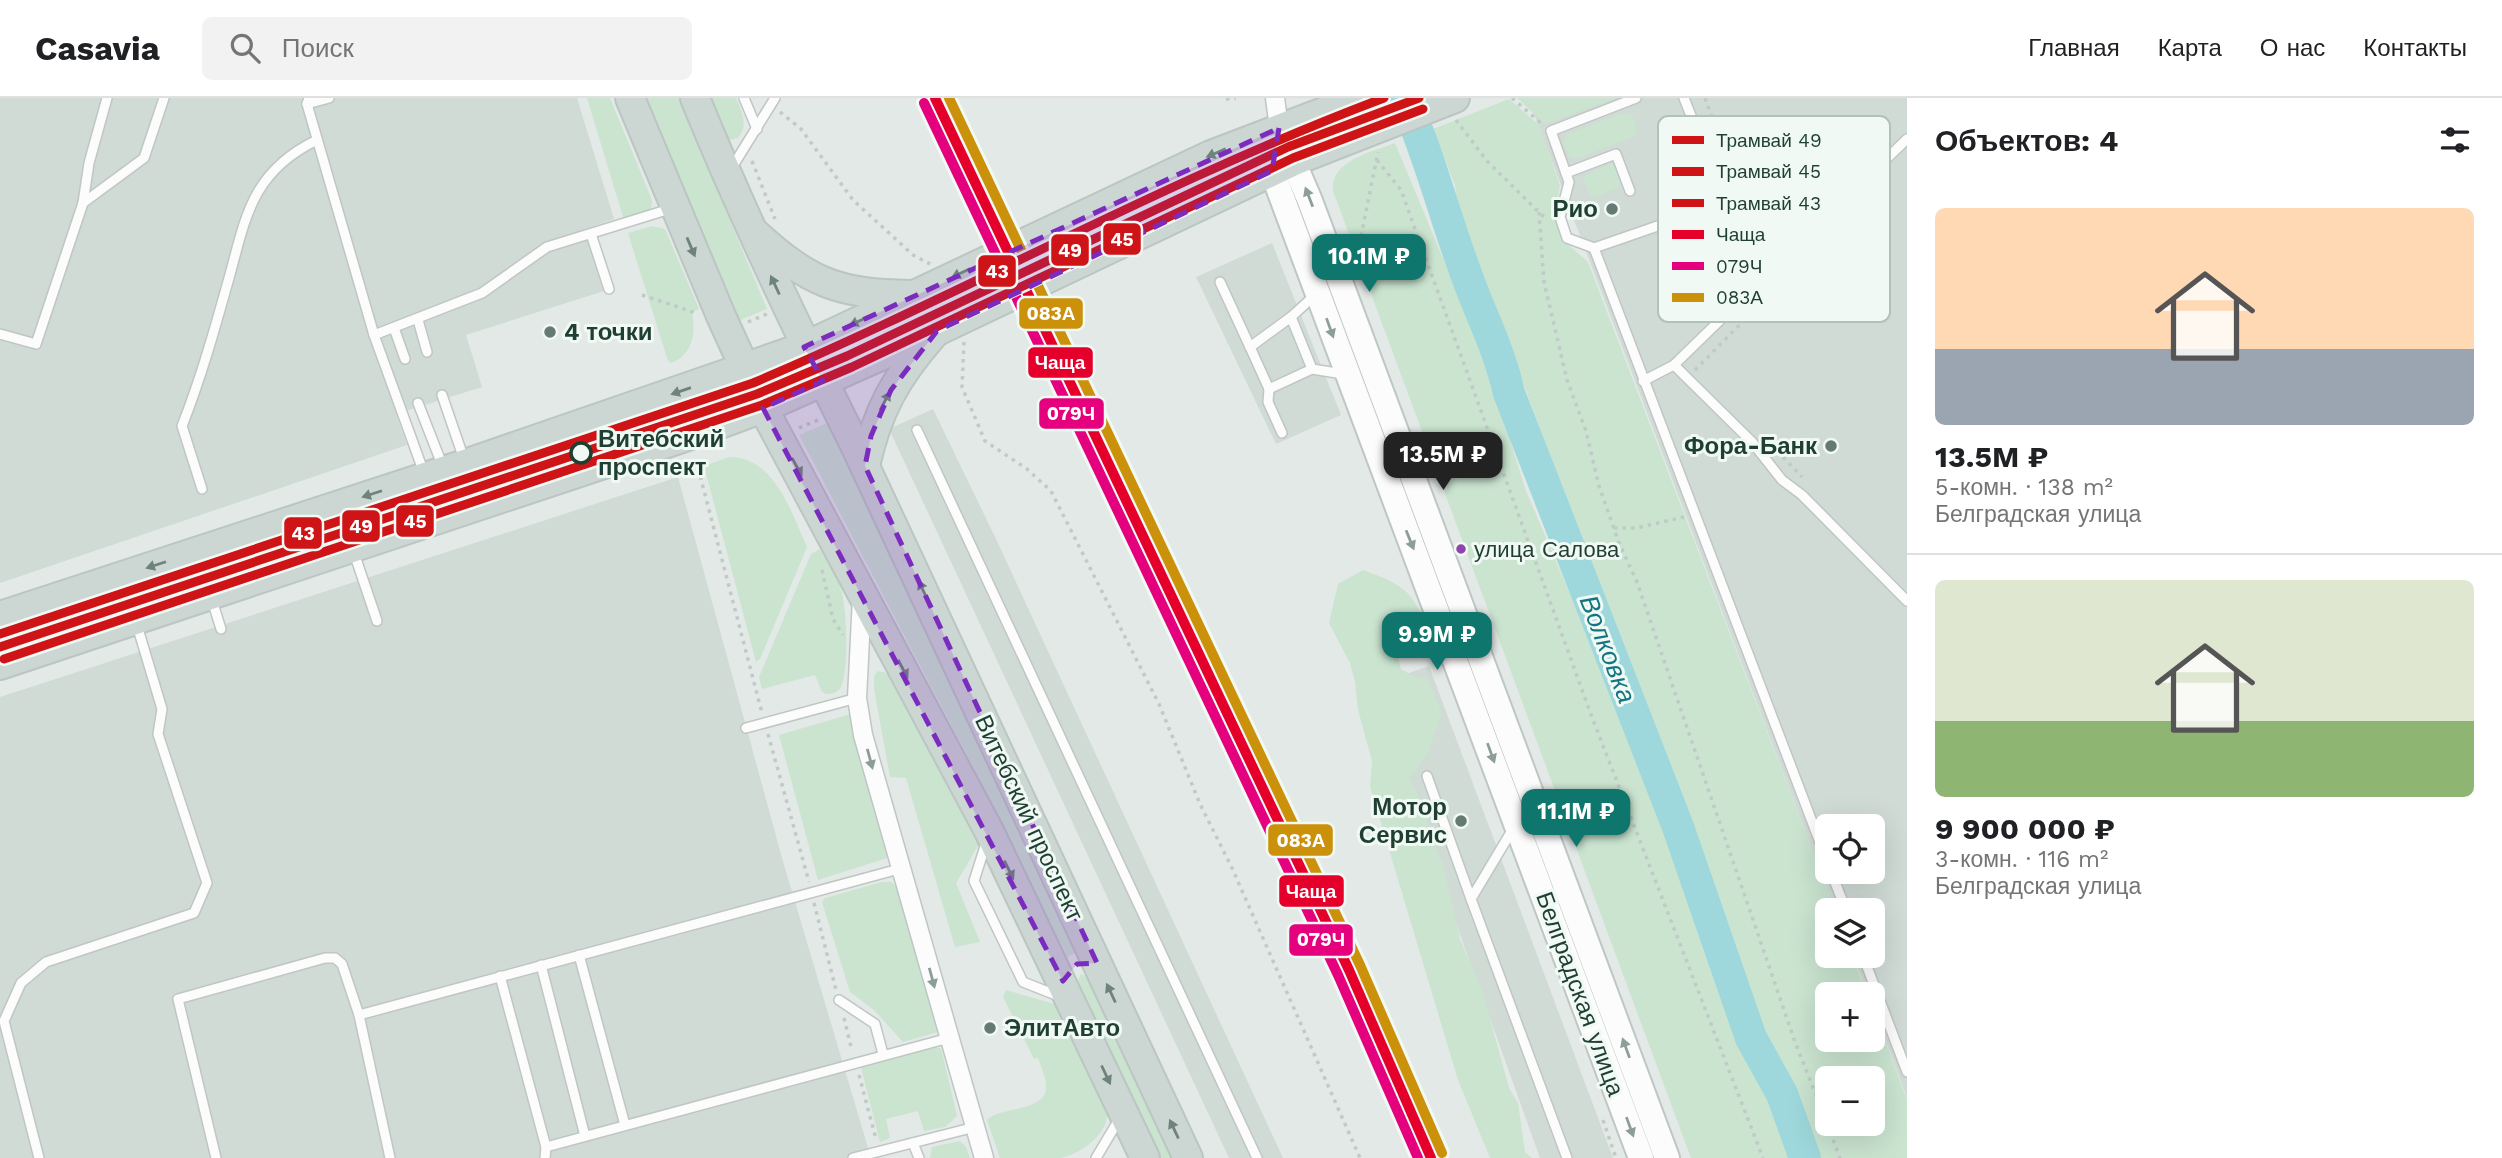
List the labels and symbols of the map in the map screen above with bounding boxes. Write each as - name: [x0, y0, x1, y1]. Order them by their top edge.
- legend: [1658, 116, 1890, 322]
- text: Трамвай 49: [1716, 129, 1822, 152]
- one-way arrow: [1206, 147, 1226, 159]
- text: Трамвай 45: [1716, 160, 1821, 183]
- one-way arrow: [1303, 186, 1314, 207]
- text: Трамвай 43: [1716, 192, 1821, 215]
- place label: Рио: [1553, 195, 1598, 223]
- marker: Рио: [1604, 201, 1620, 217]
- line badge: 45: [1102, 222, 1142, 256]
- text: Чаща: [1716, 223, 1766, 246]
- text: 45: [1110, 228, 1134, 251]
- line badge: 49: [1050, 233, 1090, 267]
- pin: 10.1M ₽: [1304, 234, 1434, 294]
- one-way arrow: [686, 237, 697, 258]
- text: 49: [1058, 239, 1082, 262]
- line badge: 43: [977, 254, 1017, 288]
- text: 079Ч: [1716, 255, 1762, 278]
- text: 43: [985, 260, 1009, 283]
- one-way arrow: [951, 267, 971, 279]
- one-way arrow: [770, 275, 781, 295]
- text: 083А: [1716, 286, 1763, 309]
- line badge: 083А: [1018, 297, 1084, 330]
- text: 083А: [1027, 302, 1076, 325]
- one-way arrow: [849, 315, 869, 327]
- one-way arrow: [1325, 317, 1336, 338]
- place label: 4 точки: [564, 318, 653, 346]
- marker: 4 точки: [542, 324, 558, 340]
- line badge: Чаща: [1027, 346, 1094, 379]
- text: Чаща: [1035, 351, 1086, 374]
- one-way arrow: [670, 386, 691, 397]
- one-way arrow: [880, 391, 891, 411]
- line badge: 079Ч: [1038, 397, 1105, 430]
- text: 079Ч: [1047, 402, 1095, 425]
- place label: Витебский проспект: [598, 425, 724, 481]
- pin: 13.5M ₽: [1378, 432, 1508, 492]
- place label: Фора-Банк: [1684, 432, 1818, 460]
- marker: Фора-Банк: [1823, 438, 1839, 454]
- marker: Витебский проспект: [570, 442, 592, 464]
- one-way arrow: [791, 458, 803, 477]
- one-way arrow: [362, 489, 383, 500]
- line badge: 45: [395, 504, 435, 538]
- line badge: 49: [341, 509, 381, 543]
- text: 45: [403, 510, 427, 533]
- text: 49: [349, 515, 373, 538]
- line badge: 43: [283, 516, 323, 550]
- text: 43: [291, 522, 315, 545]
- one-way arrow: [1404, 530, 1415, 551]
- place label: улица Салова: [1474, 537, 1620, 562]
- marker: улица Салова: [1454, 542, 1468, 556]
- one-way arrow: [145, 560, 166, 571]
- one-way arrow: [917, 580, 929, 600]
- water label: Волковка: [1574, 591, 1642, 707]
- pin: 9.9M ₽: [1380, 612, 1494, 672]
- one-way arrow: [897, 659, 909, 678]
- street label: Витебский проспект: [969, 711, 1089, 925]
- one-way arrow: [1486, 742, 1497, 763]
- one-way arrow: [865, 748, 876, 770]
- pin: 11.1M ₽: [1511, 790, 1641, 849]
- place label: Мотор Сервис: [1359, 793, 1447, 849]
- marker: Мотор Сервис: [1453, 813, 1469, 829]
- line badge: 083А: [1267, 823, 1334, 857]
- text: 083А: [1277, 829, 1326, 852]
- one-way arrow: [1003, 860, 1014, 880]
- line badge: Чаща: [1278, 874, 1345, 908]
- text: Чаща: [1286, 880, 1337, 903]
- street label: Белградская улица: [1530, 888, 1630, 1101]
- line badge: 079Ч: [1288, 923, 1354, 957]
- text: 079Ч: [1297, 928, 1345, 951]
- one-way arrow: [927, 967, 938, 989]
- one-way arrow: [1105, 983, 1117, 1003]
- place label: ЭлитАвто: [1004, 1014, 1120, 1042]
- marker: ЭлитАвто: [982, 1020, 998, 1036]
- one-way arrow: [1620, 1038, 1631, 1059]
- one-way arrow: [1101, 1065, 1112, 1086]
- one-way arrow: [1625, 1116, 1636, 1137]
- one-way arrow: [1168, 1119, 1180, 1139]

